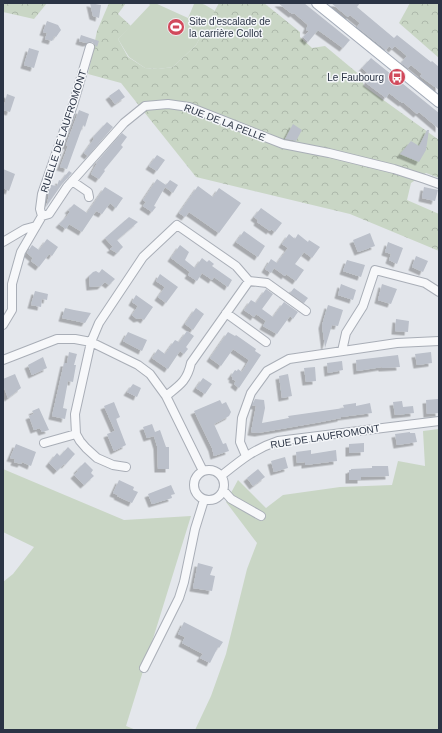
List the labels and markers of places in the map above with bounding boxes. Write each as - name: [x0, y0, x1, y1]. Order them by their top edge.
- place label: Site d'escalade de la carrière Collot: [189, 16, 271, 39]
- sports icon: Site d'escalade de la carrière Collot: [166, 17, 186, 37]
- bus stop icon: Le Faubourg: [387, 67, 407, 87]
- place label: Le Faubourg: [327, 72, 384, 83]

